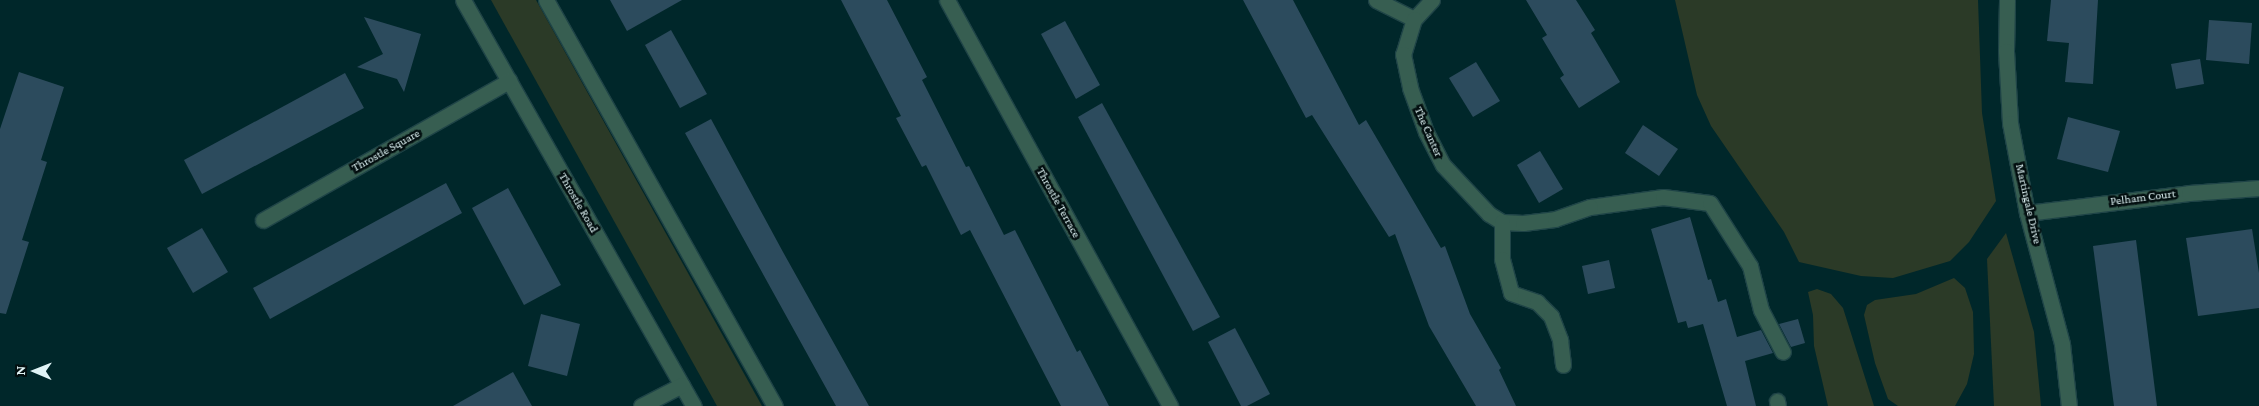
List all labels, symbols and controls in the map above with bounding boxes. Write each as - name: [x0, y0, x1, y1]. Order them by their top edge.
- street label: The Canter: [1411, 105, 1445, 159]
- street label: Throstle Square: [350, 126, 422, 176]
- street label: Martingale Drive: [2012, 163, 2044, 245]
- street label: Throstle Terrace: [1033, 166, 1083, 240]
- street label: Throstle Road: [555, 171, 601, 235]
- street label: Pelham Court: [2110, 187, 2176, 209]
- north arrow: [10, 346, 60, 396]
- text: N: [12, 366, 28, 376]

